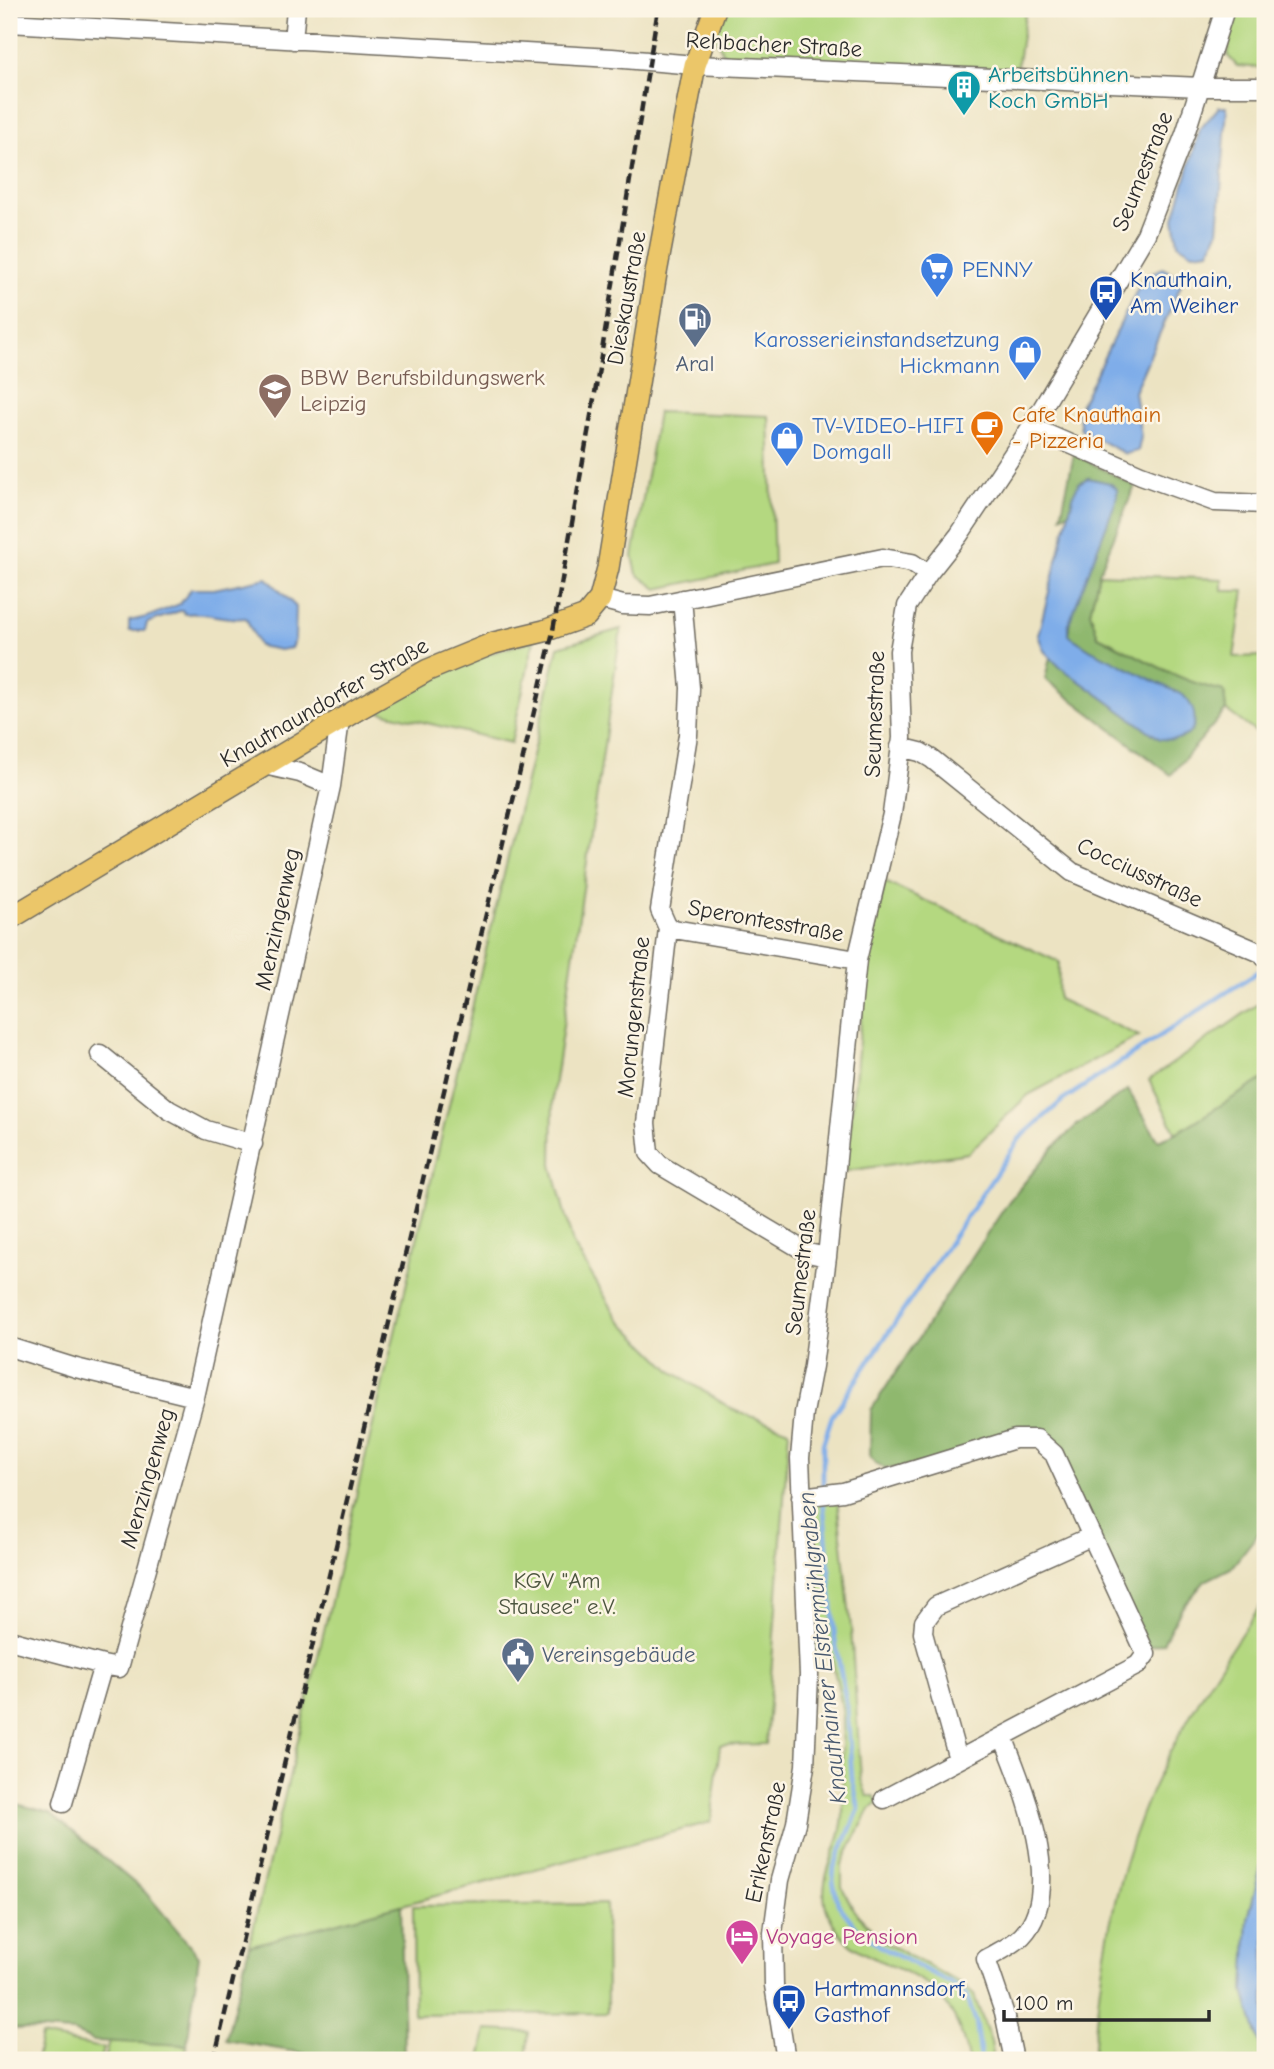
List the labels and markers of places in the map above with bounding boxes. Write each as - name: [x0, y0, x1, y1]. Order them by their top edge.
- place label: Arbeitsbühnen Koch GmbH: [988, 61, 1129, 114]
- building icon: Arbeitsbühnen Koch GmbH: [945, 68, 983, 117]
- supermarket icon: PENNY: [918, 250, 956, 299]
- place label: PENNY: [962, 256, 1033, 283]
- place label: Knauthain, Am Weiher: [1130, 266, 1239, 319]
- bus stop icon: Knauthain, Am Weiher: [1087, 273, 1125, 322]
- fuel station icon: Aral: [676, 300, 714, 349]
- place label: Karosserieinstandsetzung Hickmann: [754, 326, 1000, 379]
- shop icon: Karosserieinstandsetzung Hickmann: [1006, 333, 1044, 382]
- place label: Aral: [676, 350, 714, 377]
- place label: BBW Berufsbildungswerk Leipzig: [300, 364, 545, 417]
- school or university icon: BBW Berufsbildungswerk Leipzig: [256, 371, 294, 420]
- place label: Cafe Knauthain - Pizzeria: [1012, 401, 1161, 454]
- cafe icon: Cafe Knauthain - Pizzeria: [968, 408, 1006, 457]
- place label: TV-VIDEO-HIFI Domgall: [812, 412, 964, 465]
- shop icon: TV-VIDEO-HIFI Domgall: [768, 419, 806, 468]
- public building icon: Vereinsgebäude: [499, 1635, 537, 1684]
- place label: Vereinsgebäude: [542, 1641, 695, 1668]
- hotel icon: Voyage Pension: [723, 1917, 761, 1966]
- place label: Voyage Pension: [766, 1923, 918, 1950]
- place label: Hartmannsdorf, Gasthof: [814, 1975, 966, 2028]
- bus stop icon: Hartmannsdorf, Gasthof: [770, 1982, 808, 2031]

